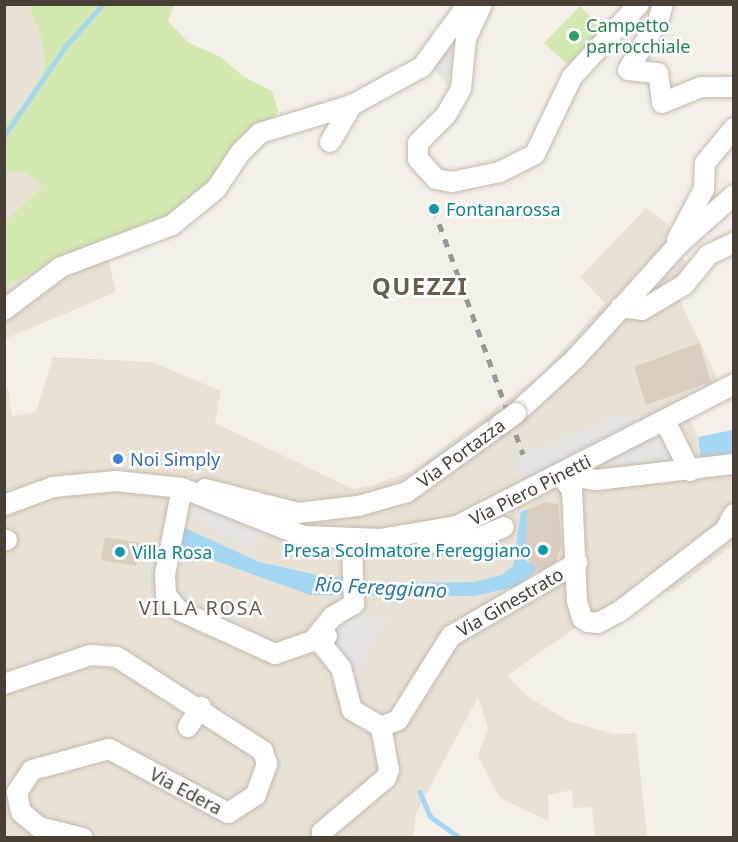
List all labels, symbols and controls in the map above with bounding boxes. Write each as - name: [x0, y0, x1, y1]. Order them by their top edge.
- place label: Campetto parrocchiale: [586, 15, 691, 57]
- marker: Campetto parrocchiale: [567, 29, 581, 43]
- place label: Fontanarossa: [446, 198, 560, 220]
- marker: Fontanarossa: [427, 202, 441, 216]
- district label: QUEZZI: [372, 272, 468, 300]
- street label: Via Portazza: [413, 414, 509, 492]
- place label: Noi Simply: [130, 448, 220, 470]
- street label: Via Piero Pinetti: [466, 450, 594, 530]
- marker: Noi Simply: [111, 452, 125, 466]
- place label: Presa Scolmatore Fereggiano: [284, 539, 531, 561]
- place label: Villa Rosa: [132, 541, 212, 563]
- marker: Presa Scolmatore Fereggiano: [536, 543, 550, 557]
- marker: Villa Rosa: [113, 545, 127, 559]
- street label: Via Ginestrato: [453, 563, 567, 641]
- water label: Rio Fereggiano: [314, 572, 448, 602]
- district label: VILLA ROSA: [139, 595, 263, 619]
- street label: Via Edera: [146, 763, 226, 819]

